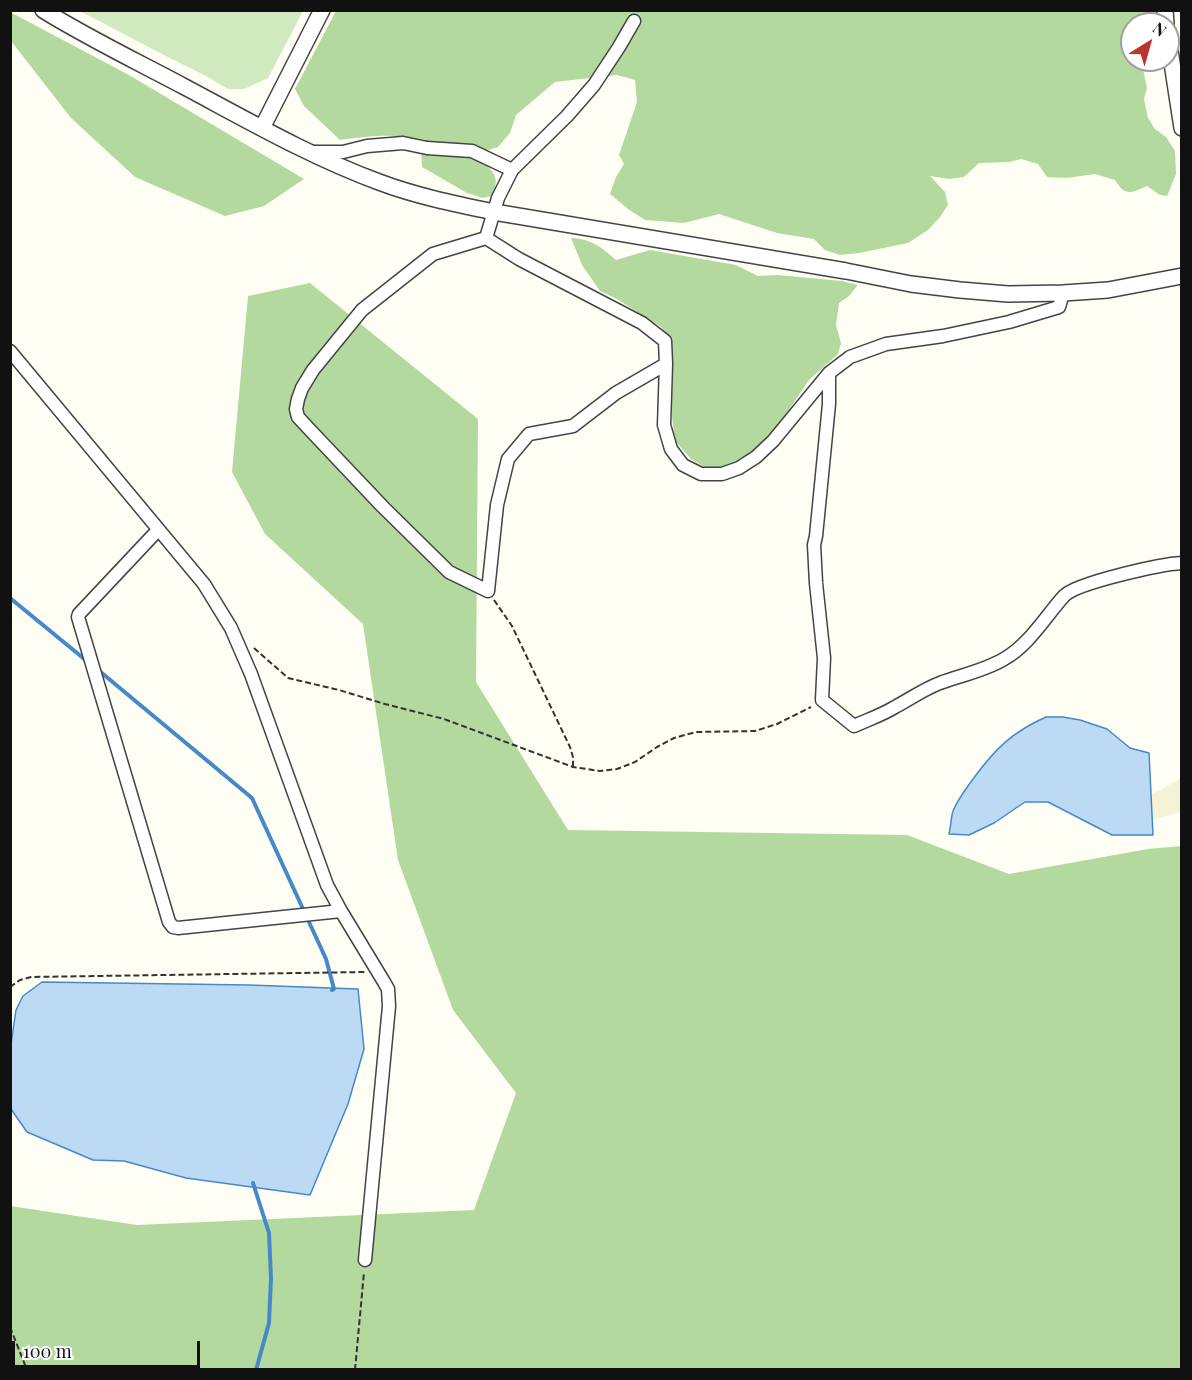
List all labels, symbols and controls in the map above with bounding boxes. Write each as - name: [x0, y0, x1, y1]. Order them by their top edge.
- north arrow: [1120, 12, 1180, 72]
- text: N: [1149, 17, 1171, 41]
- scale bar: [15, 1329, 202, 1367]
- text: 100 m: [23, 1339, 72, 1363]

